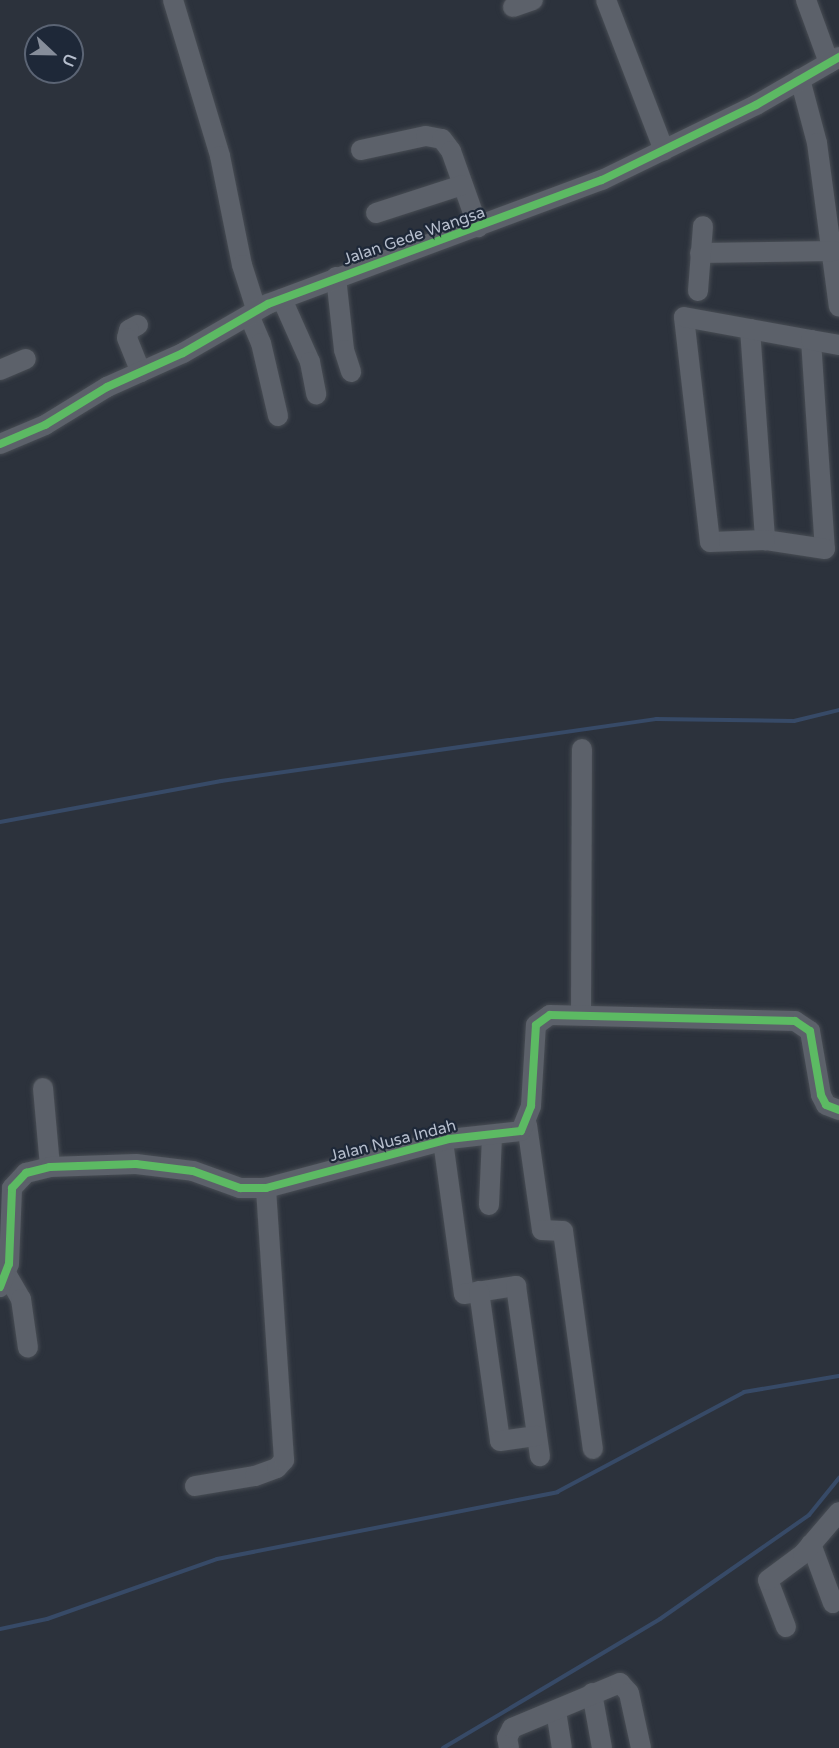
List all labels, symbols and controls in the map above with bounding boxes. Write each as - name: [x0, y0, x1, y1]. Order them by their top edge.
- north arrow: [24, 24, 84, 84]
- text: U: [57, 51, 80, 69]
- street label: Jalan Gede Wangsa: [341, 203, 487, 269]
- street label: Jalan Nusa Indah: [328, 1116, 458, 1166]

